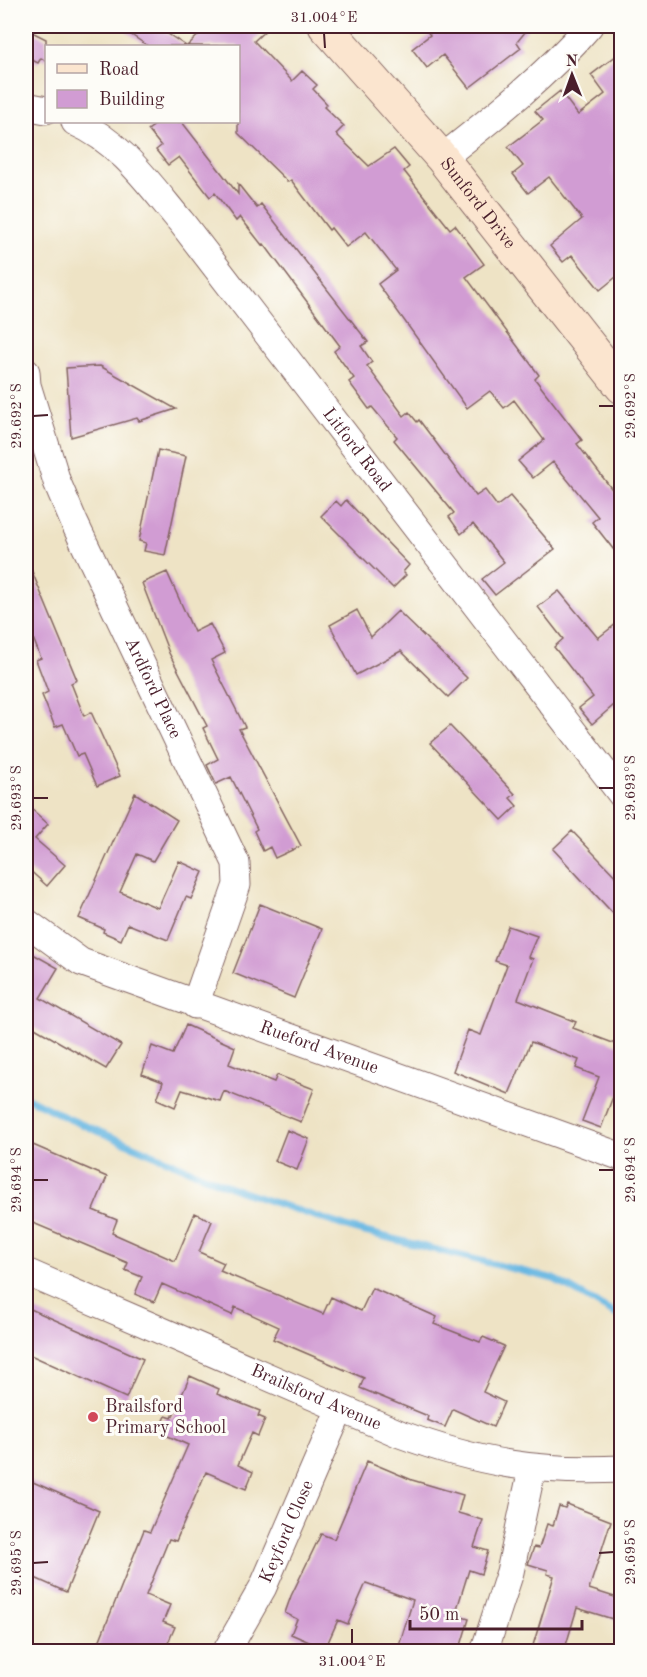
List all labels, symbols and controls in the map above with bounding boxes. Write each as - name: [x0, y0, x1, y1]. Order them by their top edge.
- text: 31.004°E: [291, 11, 357, 26]
- legend: [45, 45, 240, 123]
- north arrow: [542, 45, 602, 105]
- text: N: [566, 54, 579, 70]
- text: Road: [99, 61, 139, 79]
- text: Building: [99, 91, 165, 109]
- street label: Sunford Drive: [436, 154, 519, 252]
- text: 29.692°S: [624, 373, 639, 439]
- text: 29.692°S: [10, 383, 25, 449]
- street label: Litford Road: [319, 405, 394, 495]
- street label: Ardford Place: [121, 635, 185, 741]
- text: 29.693°S: [624, 755, 639, 821]
- text: 29.693°S: [10, 765, 25, 831]
- street label: Rueford Avenue: [257, 1018, 381, 1077]
- text: 29.694°S: [624, 1137, 639, 1203]
- text: 29.694°S: [10, 1147, 25, 1213]
- street label: Brailsford Avenue: [248, 1361, 384, 1434]
- place label: Brailsford Primary School: [105, 1398, 226, 1437]
- marker: Brailsford Primary School: [86, 1410, 100, 1424]
- street label: Keyford Close: [257, 1478, 317, 1586]
- text: 29.695°S: [624, 1519, 639, 1585]
- text: 29.695°S: [10, 1530, 25, 1596]
- scale bar: [410, 1593, 582, 1631]
- text: 50 m: [419, 1606, 459, 1624]
- text: 31.004°E: [319, 1655, 385, 1670]

